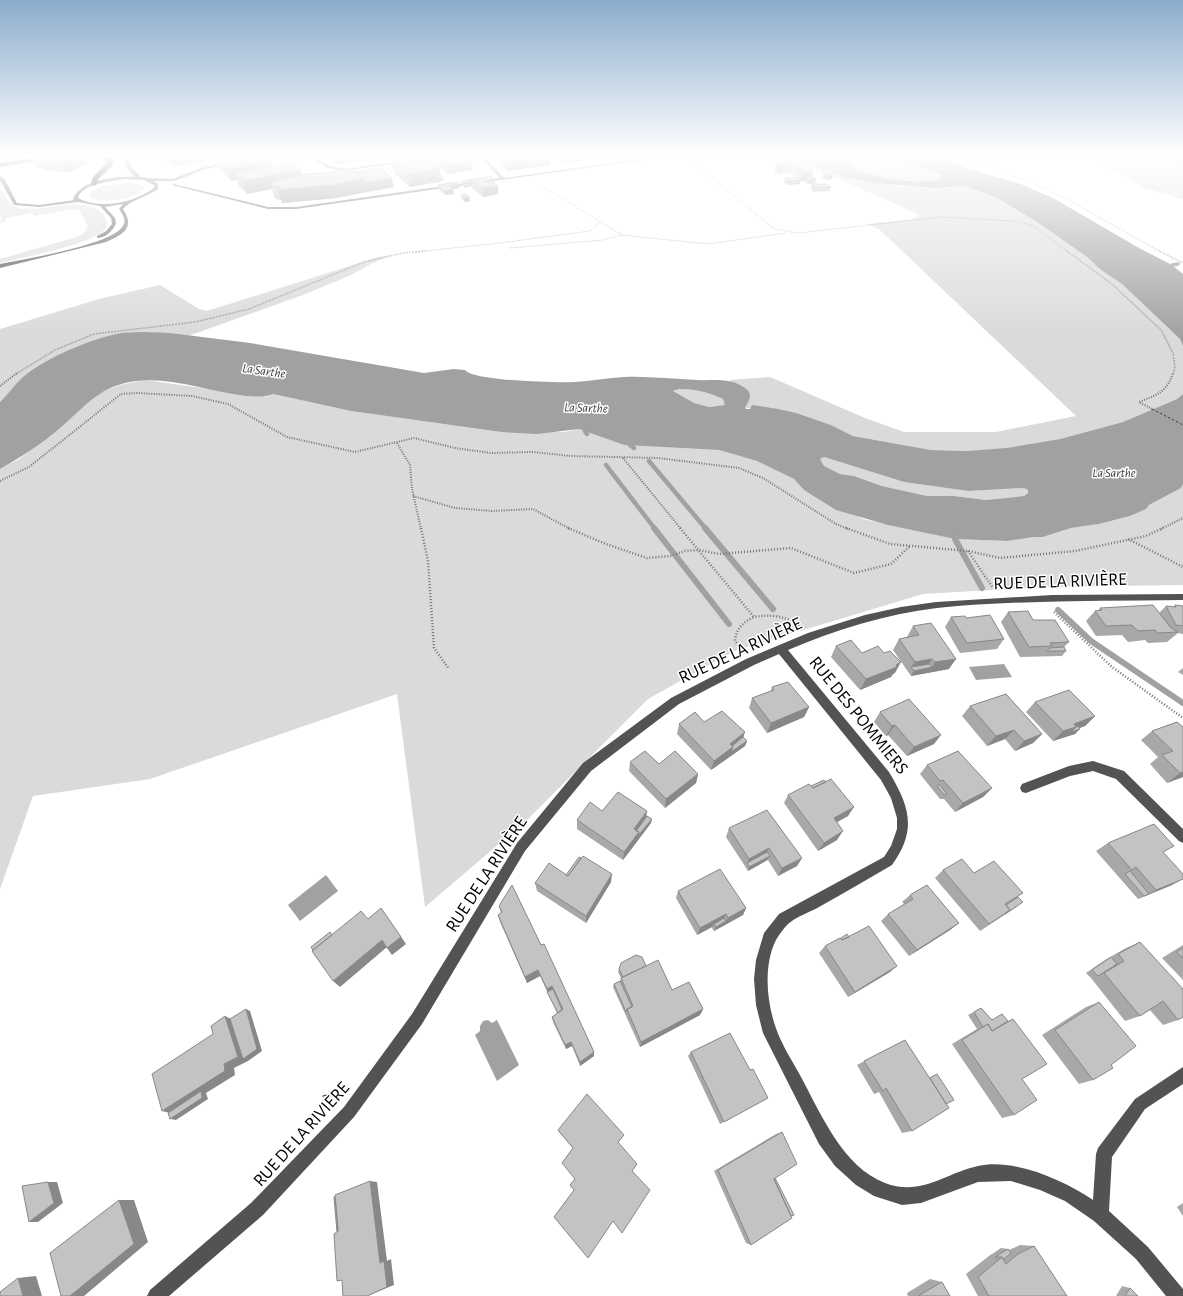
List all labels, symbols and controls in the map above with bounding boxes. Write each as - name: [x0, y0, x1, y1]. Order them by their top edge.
- water label: La Sarthe: [241, 362, 286, 381]
- water label: La Sarthe: [564, 401, 608, 416]
- water label: La Sarthe: [1092, 467, 1136, 480]
- street label: RUE DE LA RIVIÈRE: [993, 568, 1127, 593]
- street label: RUE DE LA RIVIÈRE: [675, 612, 805, 687]
- street label: RUE DES POMMIERS: [805, 653, 911, 778]
- street label: RUE DE LA RIVIÈRE: [440, 812, 531, 935]
- street label: RUE DE LA RIVIÈRE: [248, 1077, 353, 1190]

